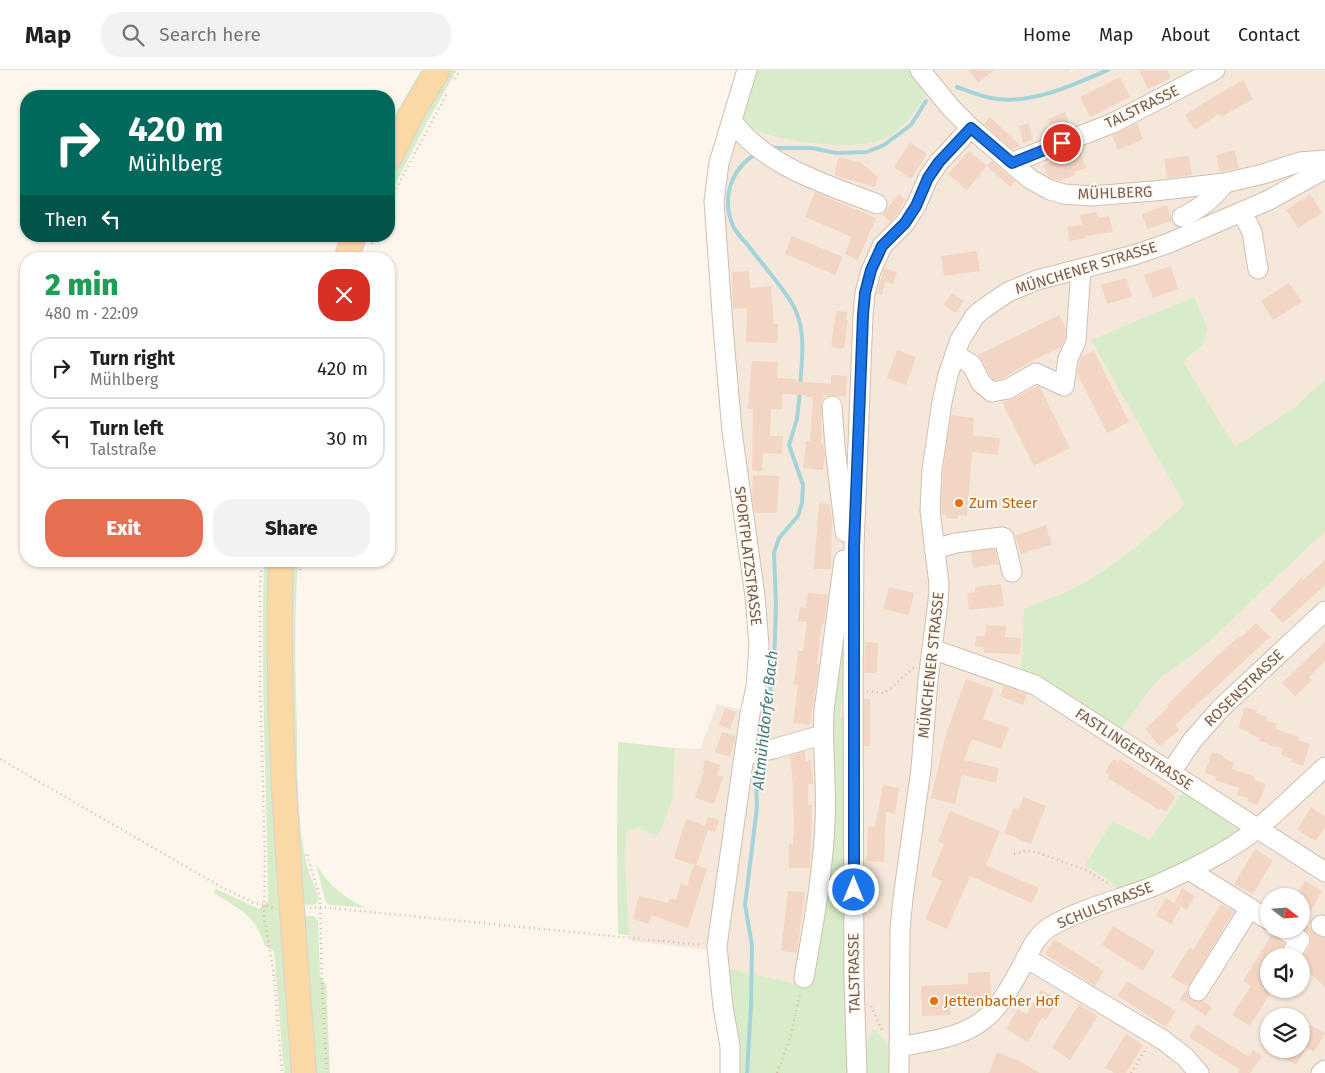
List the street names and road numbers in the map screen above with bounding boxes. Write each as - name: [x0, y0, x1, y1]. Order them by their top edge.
- street label: TALSTRASSE: [1102, 81, 1182, 133]
- street label: MÜHLBERG: [1077, 183, 1153, 203]
- street label: MÜNCHENER STRASSE: [1013, 238, 1159, 298]
- street label: SPORTPLATZSTRASSE: [731, 485, 765, 627]
- street label: MÜNCHENER STRASSE: [914, 591, 948, 739]
- street label: ROSENSTRASSE: [1201, 646, 1287, 730]
- street label: FASTLINGERSTRASSE: [1072, 704, 1196, 794]
- street label: SCHULSTRASSE: [1055, 878, 1155, 932]
- street label: TALSTRASSE: [844, 933, 864, 1013]

